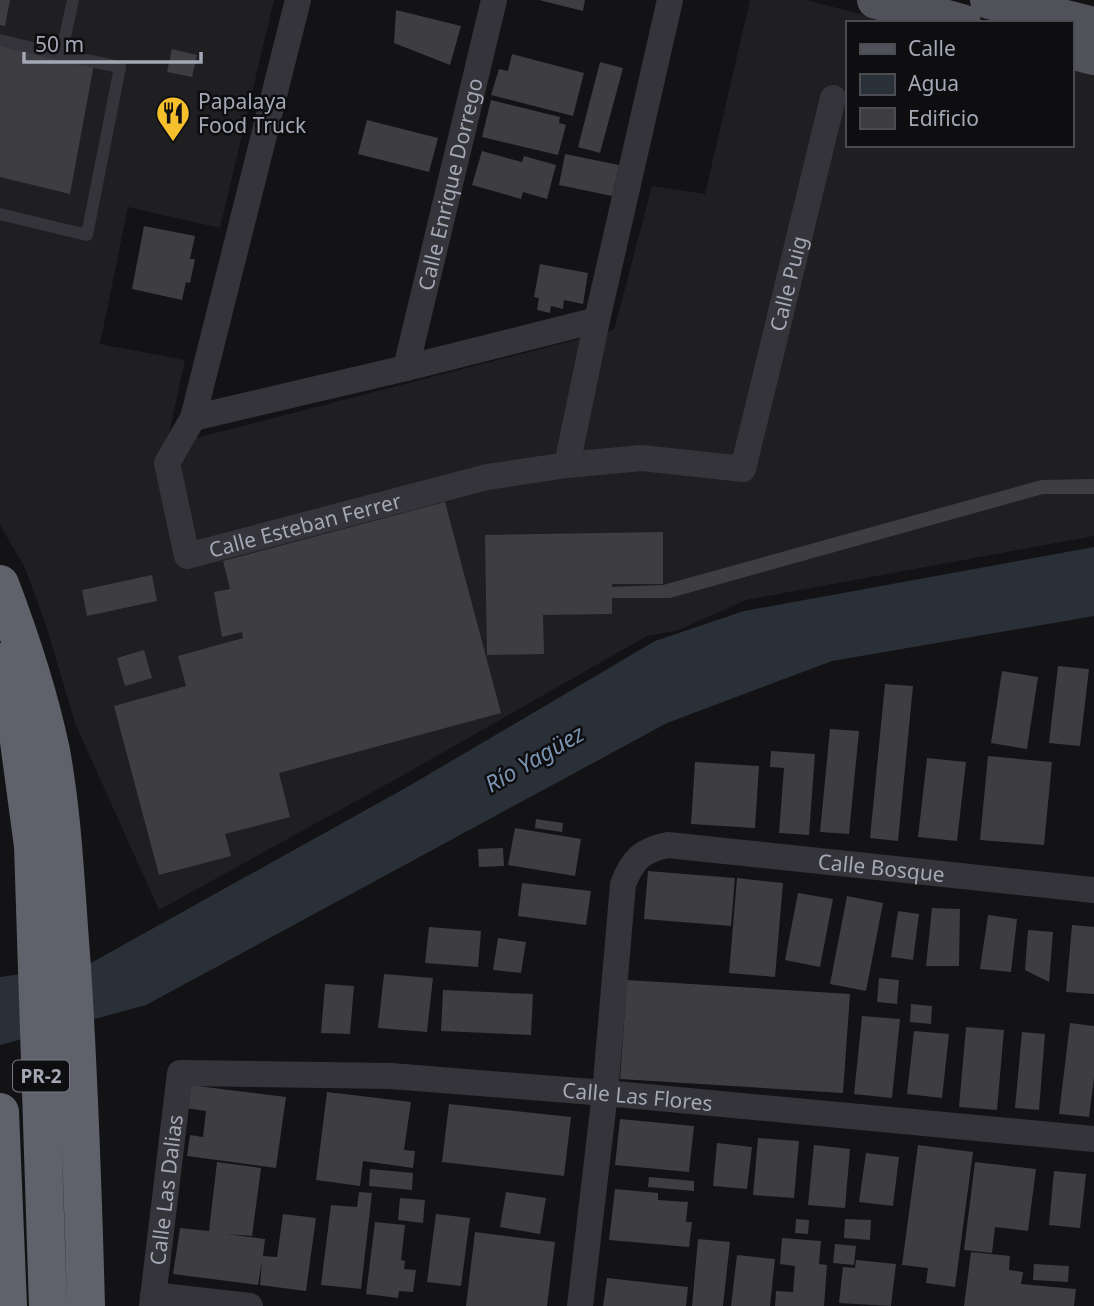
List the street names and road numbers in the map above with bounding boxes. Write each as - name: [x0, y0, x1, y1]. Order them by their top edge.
- street label: Calle Enrique Dorrego: [411, 75, 489, 293]
- street label: Calle Puig: [763, 233, 813, 334]
- street label: Calle Esteban Ferrer: [206, 486, 404, 564]
- street label: Calle Bosque: [817, 847, 946, 888]
- road number: PR-2: [13, 1060, 69, 1092]
- street label: Calle Las Flores: [561, 1076, 714, 1117]
- street label: Calle Las Dalias: [143, 1113, 189, 1267]

